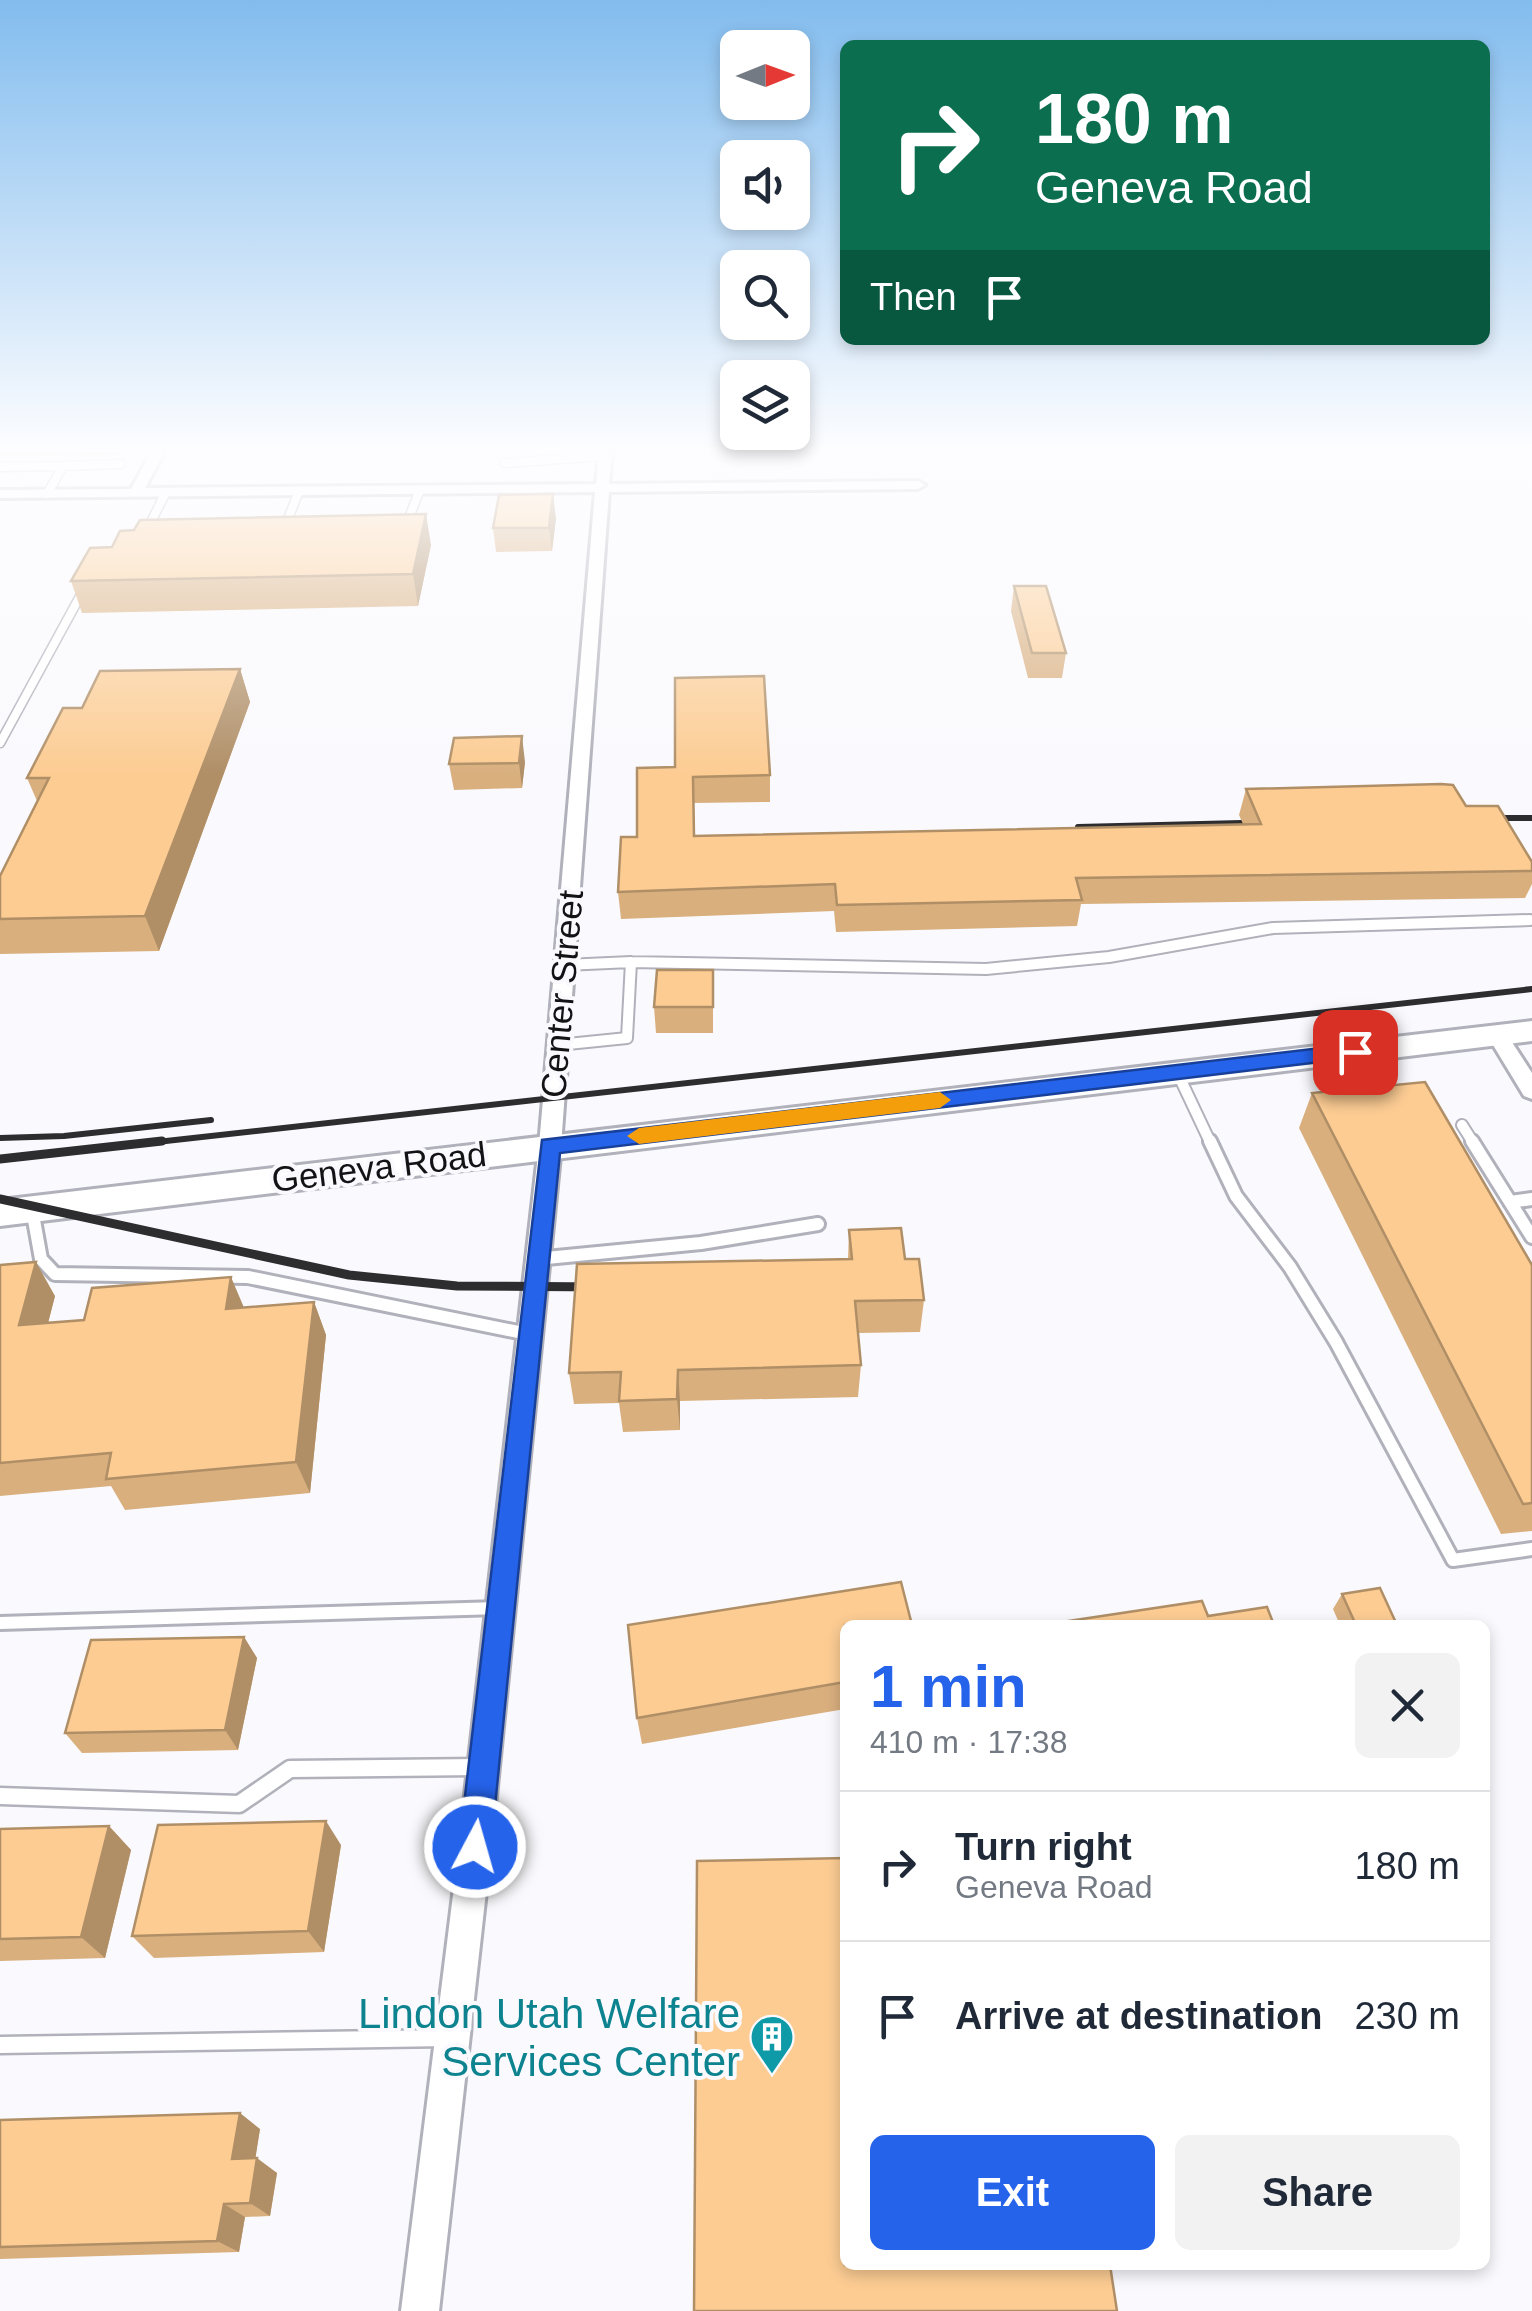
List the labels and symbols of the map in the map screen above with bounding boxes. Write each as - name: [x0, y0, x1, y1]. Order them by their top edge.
- north arrow: [720, 30, 810, 120]
- street label: Center Street: [533, 888, 590, 1099]
- pin: [1313, 1010, 1398, 1095]
- street label: Geneva Road: [269, 1134, 489, 1199]
- position arrow: [423, 1795, 527, 1899]
- place label: Lindon Utah Welfare Services Center: [358, 1990, 740, 2085]
- building icon: Lindon Utah Welfare Services Center: [749, 2014, 795, 2075]

